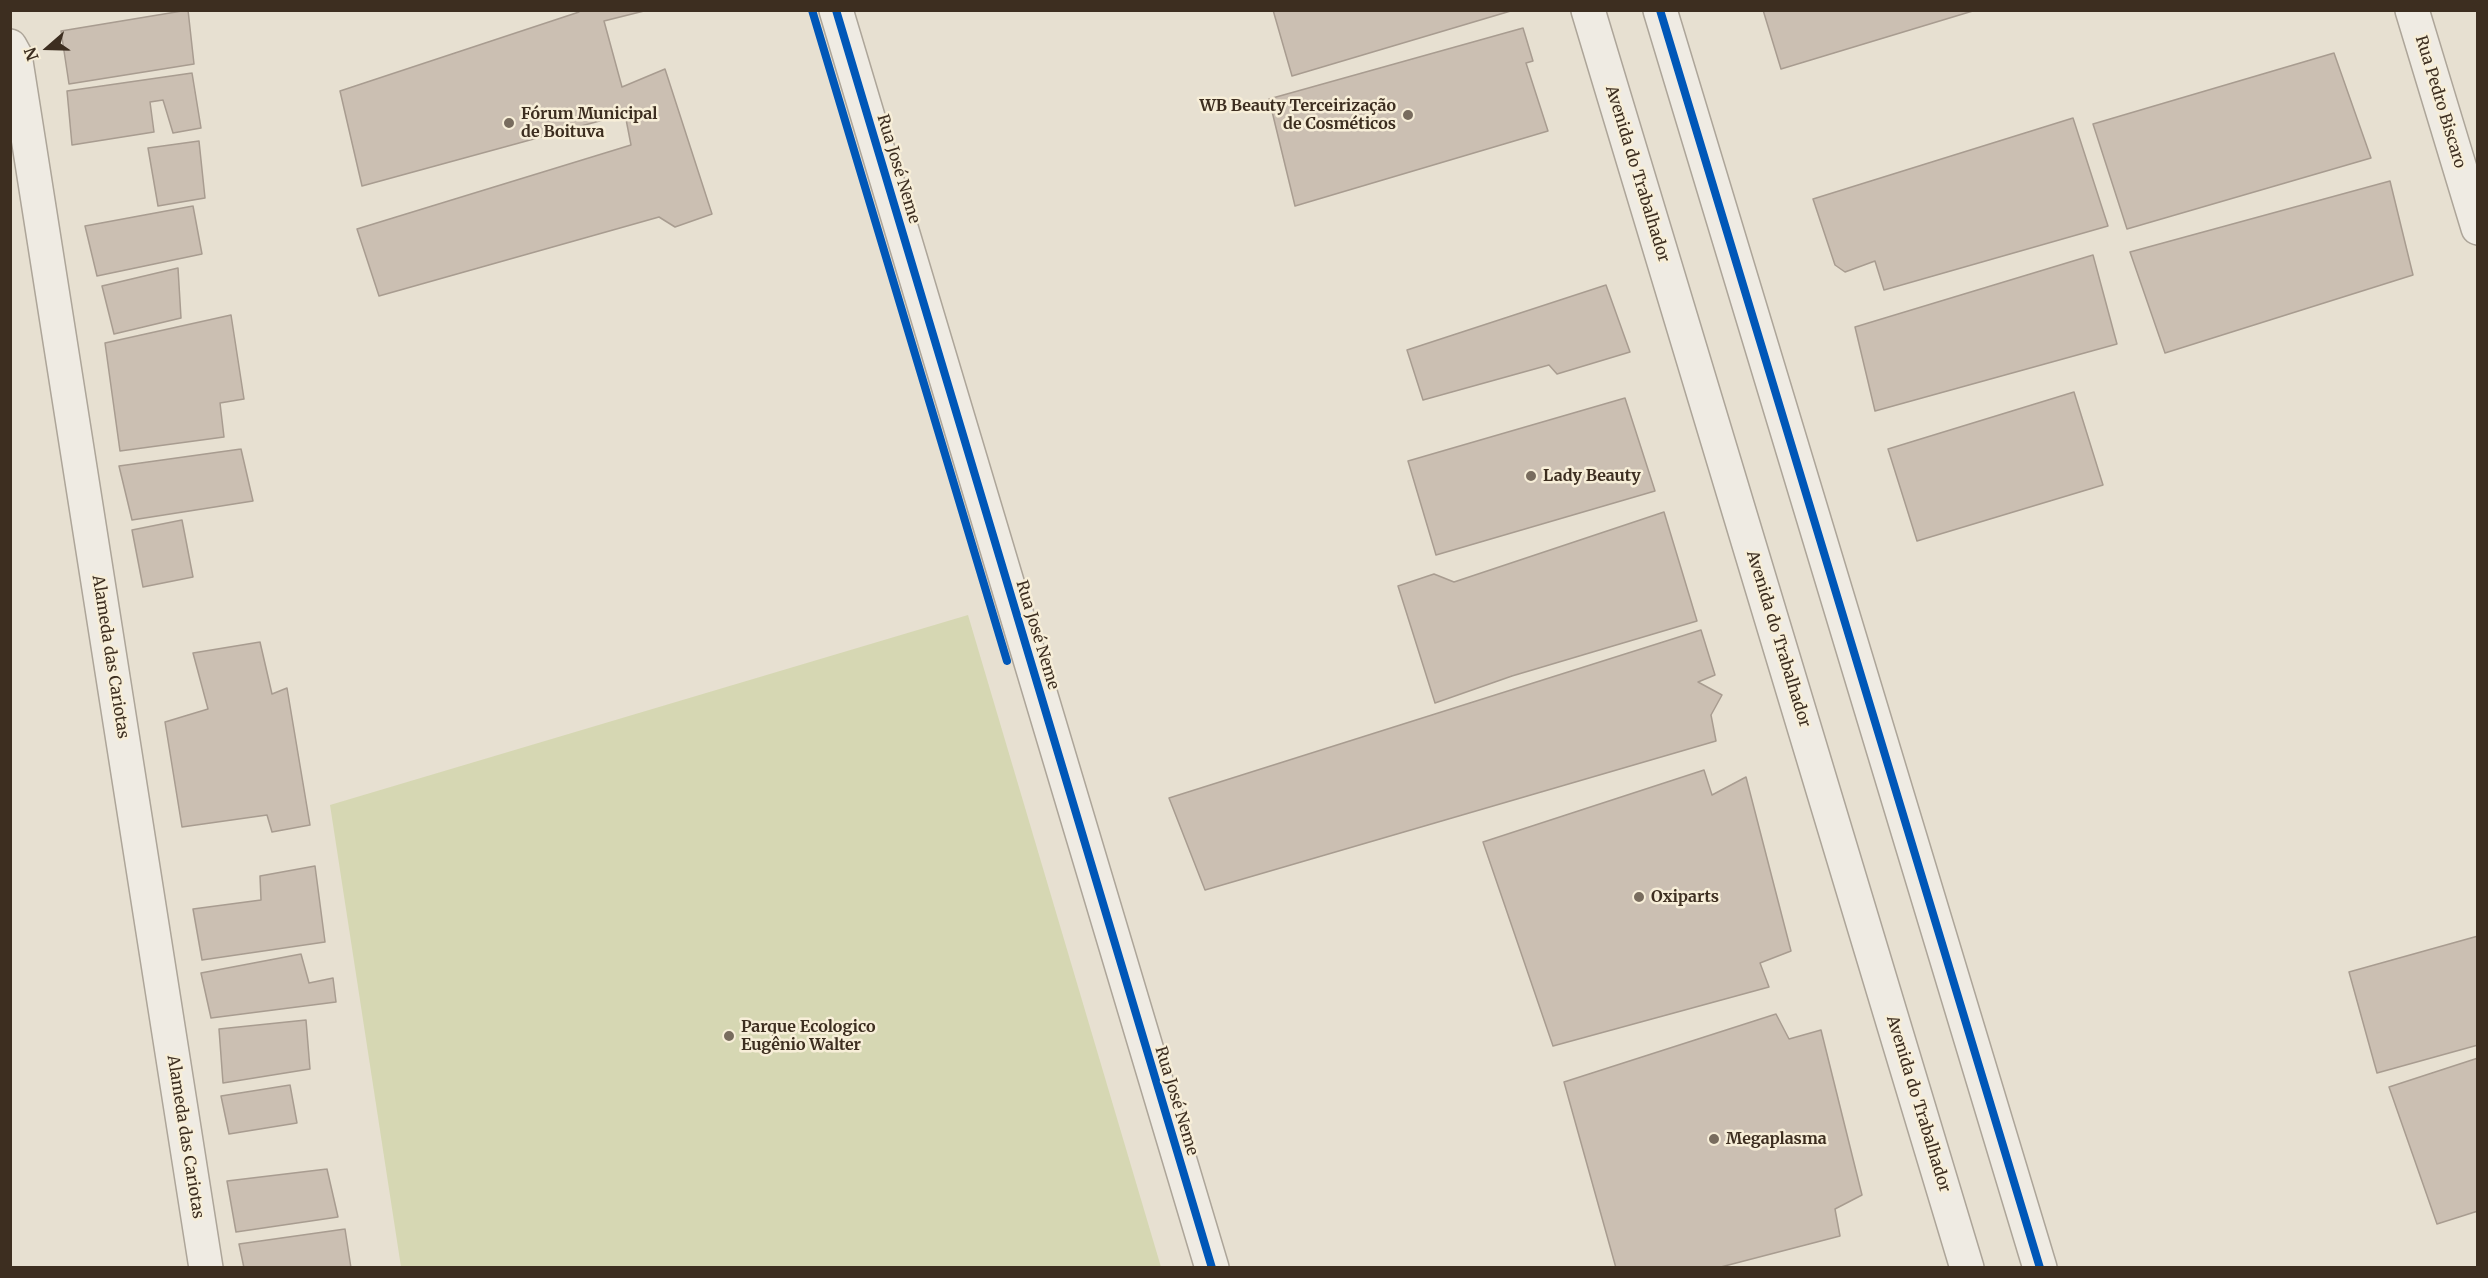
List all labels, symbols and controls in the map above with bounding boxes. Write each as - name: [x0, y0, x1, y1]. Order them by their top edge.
- north arrow: [18, 18, 78, 78]
- street label: Rua Pedro Biscaro: [2411, 33, 2469, 171]
- text: N: [20, 45, 43, 64]
- street label: Avenida do Trabalhador: [1601, 83, 1673, 265]
- place label: WB Beauty Terceirização de Cosméticos: [1199, 96, 1396, 134]
- place label: Fórum Municipal de Boituva: [521, 104, 658, 142]
- marker: WB Beauty Terceirização de Cosméticos: [1401, 108, 1415, 122]
- street label: Rua José Neme: [872, 112, 924, 226]
- marker: Fórum Municipal de Boituva: [502, 116, 516, 130]
- place label: Lady Beauty: [1543, 466, 1641, 486]
- marker: Lady Beauty: [1524, 469, 1538, 483]
- street label: Avenida do Trabalhador: [1742, 548, 1814, 730]
- street label: Alameda das Cariotas: [88, 574, 132, 740]
- street label: Rua José Neme: [1011, 578, 1063, 692]
- place label: Oxiparts: [1651, 887, 1719, 907]
- marker: Oxiparts: [1632, 890, 1646, 904]
- street label: Avenida do Trabalhador: [1882, 1013, 1954, 1195]
- place label: Parque Ecologico Eugênio Walter: [741, 1017, 876, 1055]
- marker: Parque Ecologico Eugênio Walter: [722, 1029, 736, 1043]
- street label: Rua José Neme: [1150, 1044, 1202, 1158]
- street label: Alameda das Cariotas: [163, 1054, 207, 1220]
- place label: Megaplasma: [1726, 1129, 1827, 1149]
- marker: Megaplasma: [1707, 1132, 1721, 1146]

